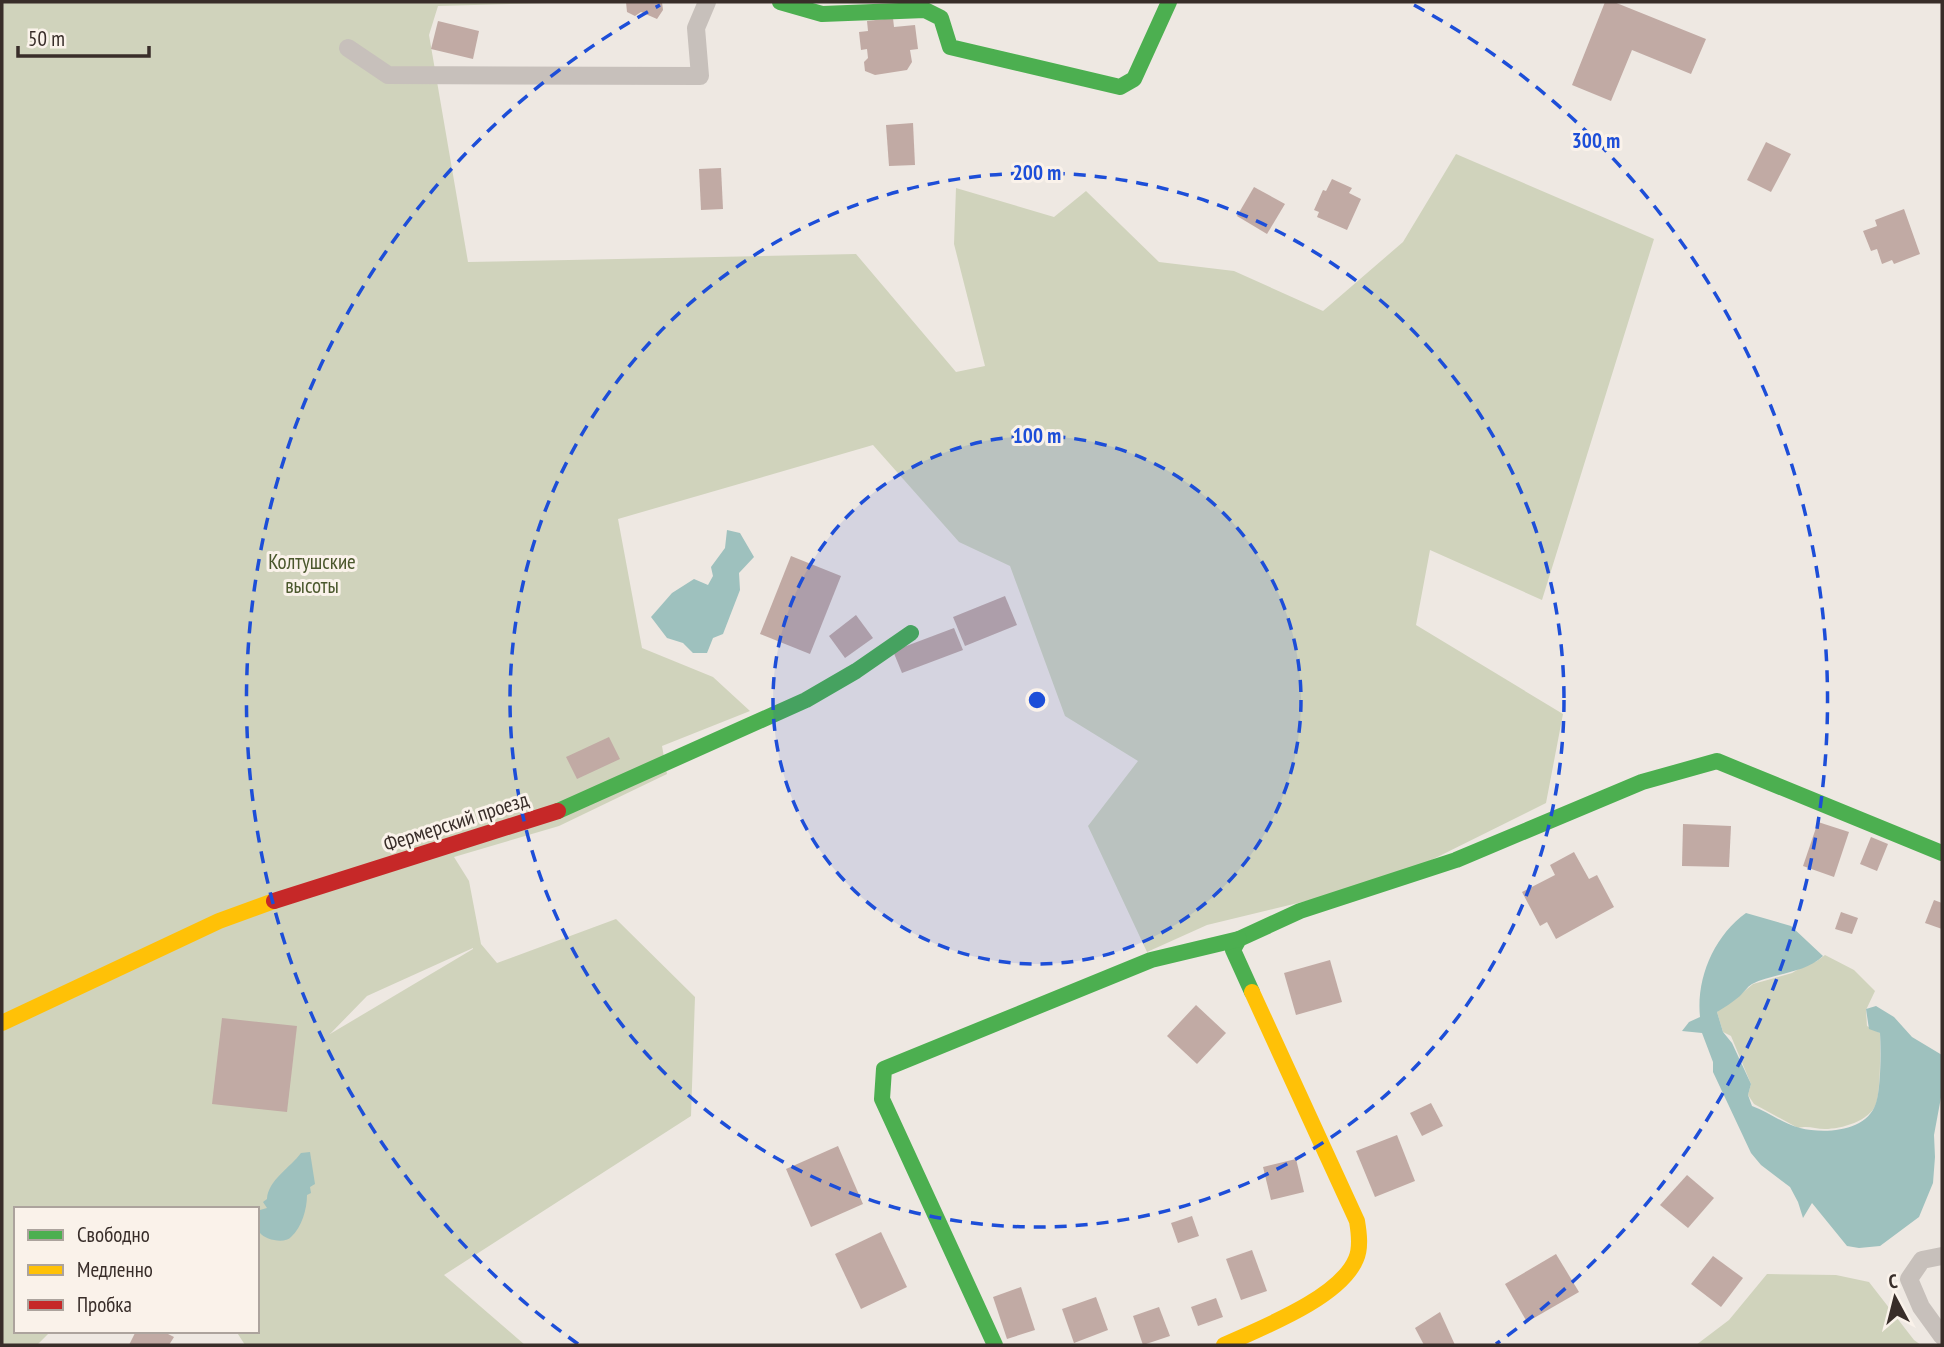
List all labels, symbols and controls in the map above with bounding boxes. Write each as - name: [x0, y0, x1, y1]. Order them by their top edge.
- scale bar: [18, 14, 149, 58]
- text: 50 m: [28, 25, 65, 52]
- text: 300 m: [1572, 127, 1620, 154]
- text: 200 m: [1013, 159, 1061, 186]
- text: 100 m: [1013, 422, 1061, 449]
- park label: Колтушские высоты: [268, 548, 356, 599]
- centre of rings: [1025, 688, 1049, 712]
- street label: Фермерский проезд: [380, 785, 532, 858]
- legend: [14, 1207, 259, 1333]
- text: Свободно: [77, 1221, 150, 1248]
- text: Медленно: [77, 1256, 153, 1283]
- north arrow: [1860, 1263, 1930, 1333]
- text: С: [1887, 1269, 1899, 1294]
- text: Пробка: [77, 1291, 132, 1318]

